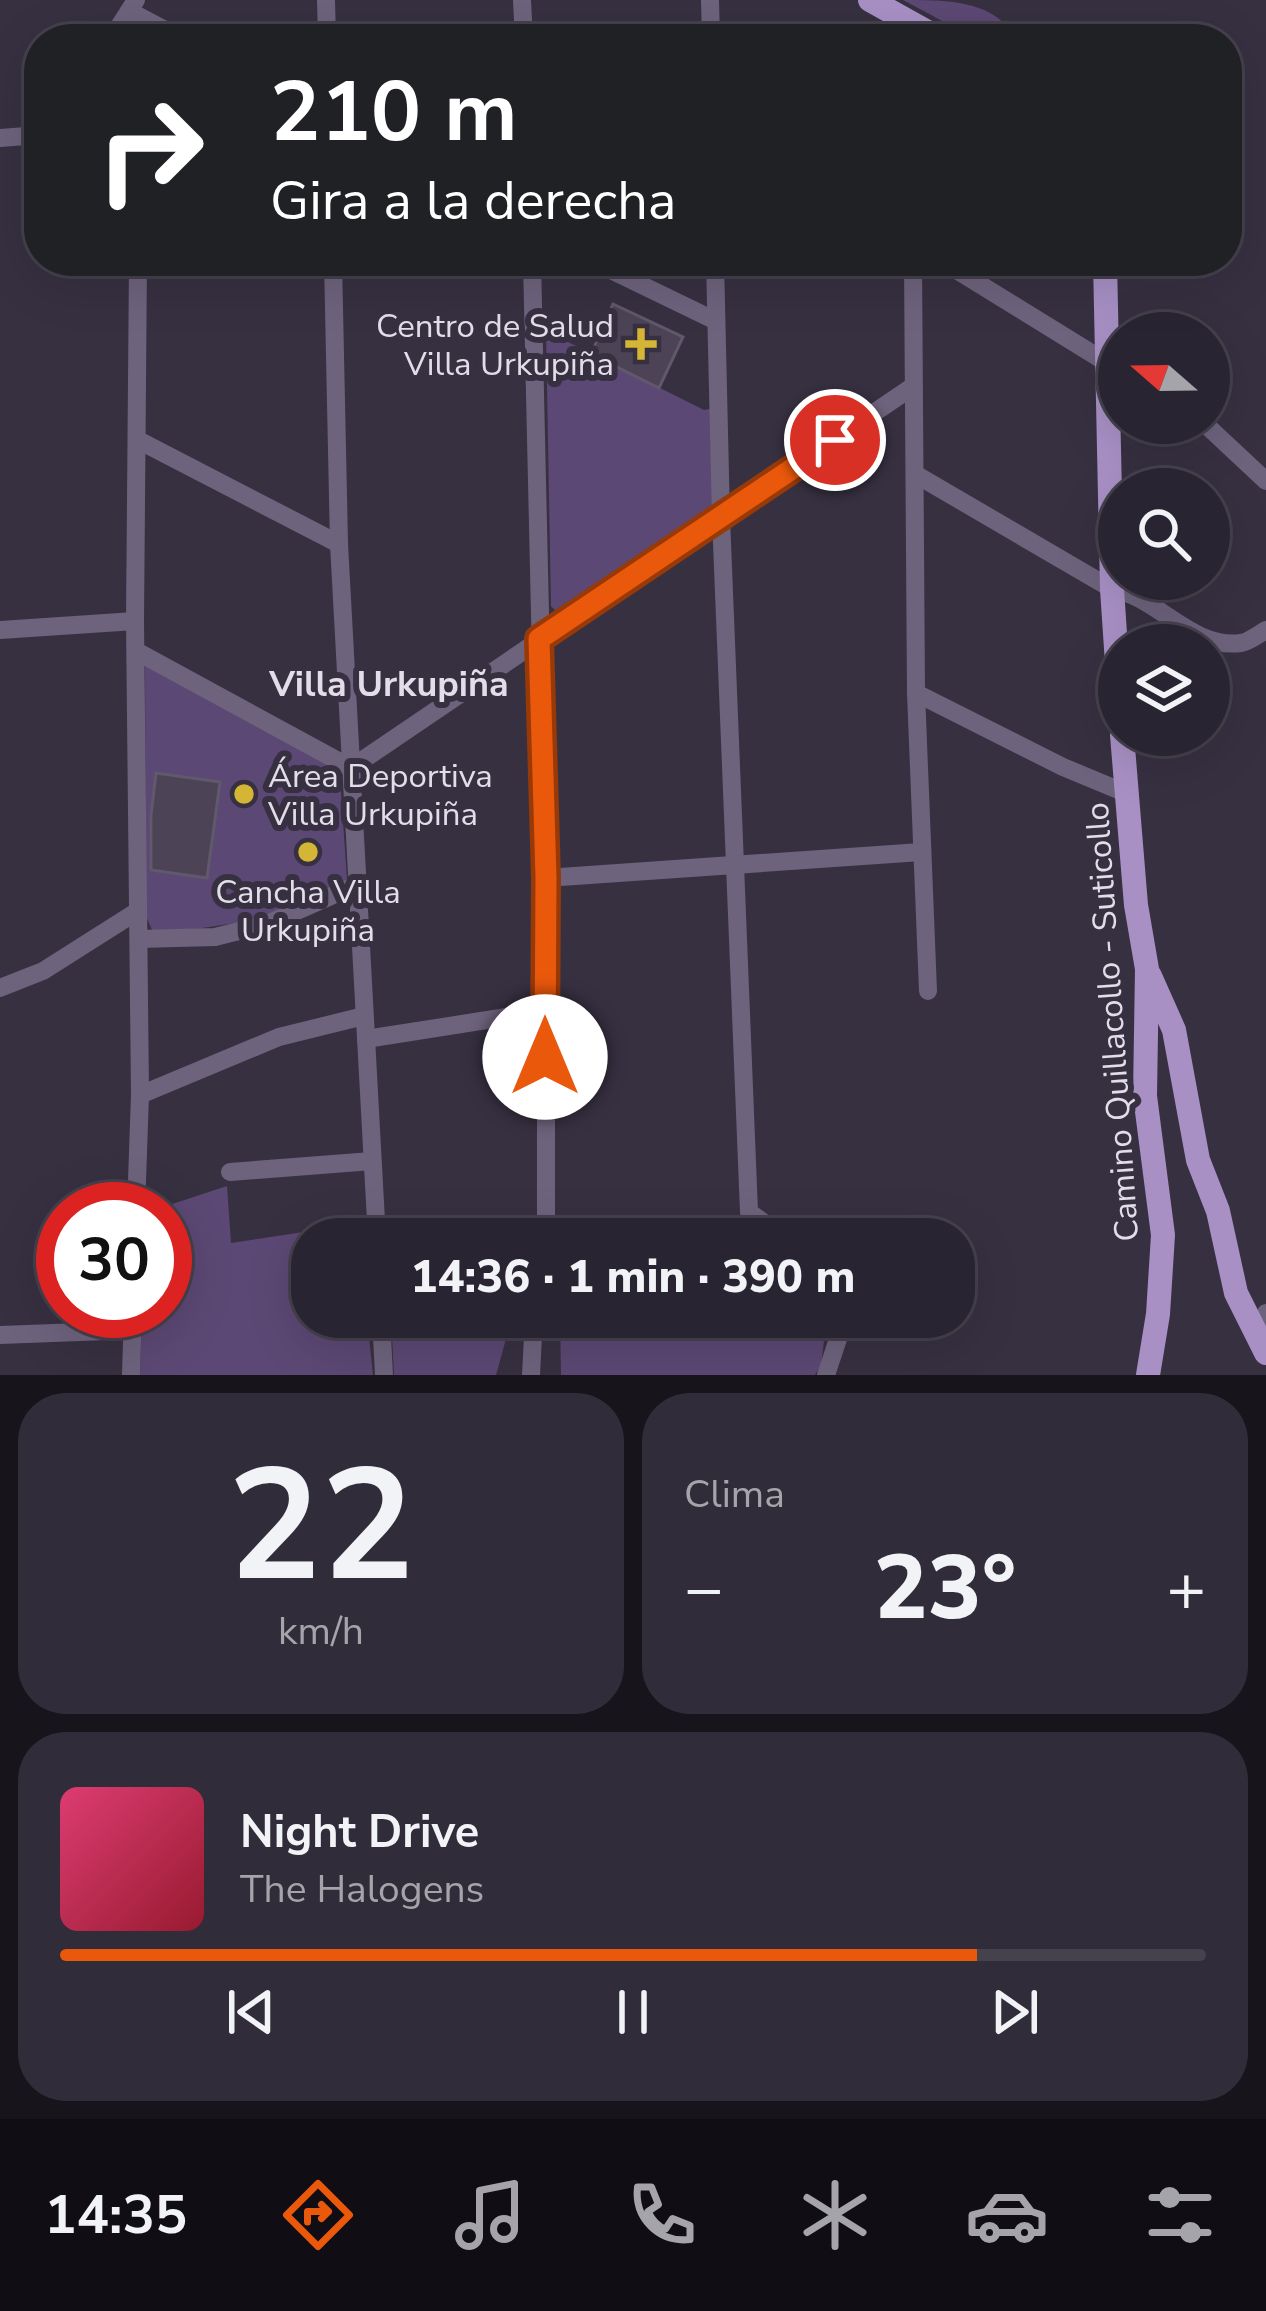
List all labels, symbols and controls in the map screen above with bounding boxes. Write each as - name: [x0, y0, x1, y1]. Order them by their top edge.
- text: 210 m: [270, 55, 518, 170]
- icon: right: [72, 72, 228, 228]
- text: Gira a la derecha: [270, 164, 677, 238]
- place label: Centro de Salud Villa Urkupiña: [376, 304, 614, 387]
- north arrow: [1098, 312, 1230, 444]
- map controls: [1098, 312, 1230, 756]
- marker: Centro de Salud Villa Urkupiña: [625, 328, 657, 360]
- pin: [784, 389, 886, 491]
- icon: arrive: [802, 407, 868, 473]
- button: search: [1098, 468, 1230, 600]
- button: layers: [1098, 624, 1230, 756]
- district label: Villa Urkupiña: [268, 660, 509, 709]
- place label: Área Deportiva Villa Urkupiña: [267, 754, 493, 837]
- marker: Área Deportiva Villa Urkupiña: [231, 781, 257, 807]
- street label: Camino Quillacollo - Suticollo: [1075, 801, 1150, 1243]
- marker: Cancha Villa Urkupiña: [295, 839, 321, 865]
- place label: Cancha Villa Urkupiña: [215, 870, 401, 953]
- position arrow: [482, 994, 608, 1120]
- speed limit sign: 30: [36, 1182, 192, 1338]
- text: 14:36 · 1 min · 390 m: [410, 1247, 856, 1308]
- text: 22: [227, 1420, 415, 1633]
- text: Clima: [684, 1468, 785, 1521]
- text: 23°: [874, 1527, 1016, 1650]
- text: −: [684, 1544, 724, 1634]
- text: +: [1166, 1544, 1206, 1634]
- text: km/h: [278, 1605, 364, 1658]
- text: Night Drive: [240, 1802, 479, 1863]
- text: The Halogens: [240, 1863, 484, 1916]
- icon: previous: [218, 1979, 284, 2045]
- icon: pause: [600, 1979, 666, 2045]
- icon: next: [982, 1979, 1048, 2045]
- icon: directions: [276, 2173, 360, 2257]
- icon: music: [448, 2173, 532, 2257]
- icon: phone: [620, 2173, 704, 2257]
- icon: climate: [793, 2173, 877, 2257]
- icon: car: [965, 2173, 1049, 2257]
- icon: filters: [1138, 2173, 1222, 2257]
- text: 14:35: [44, 2178, 187, 2252]

